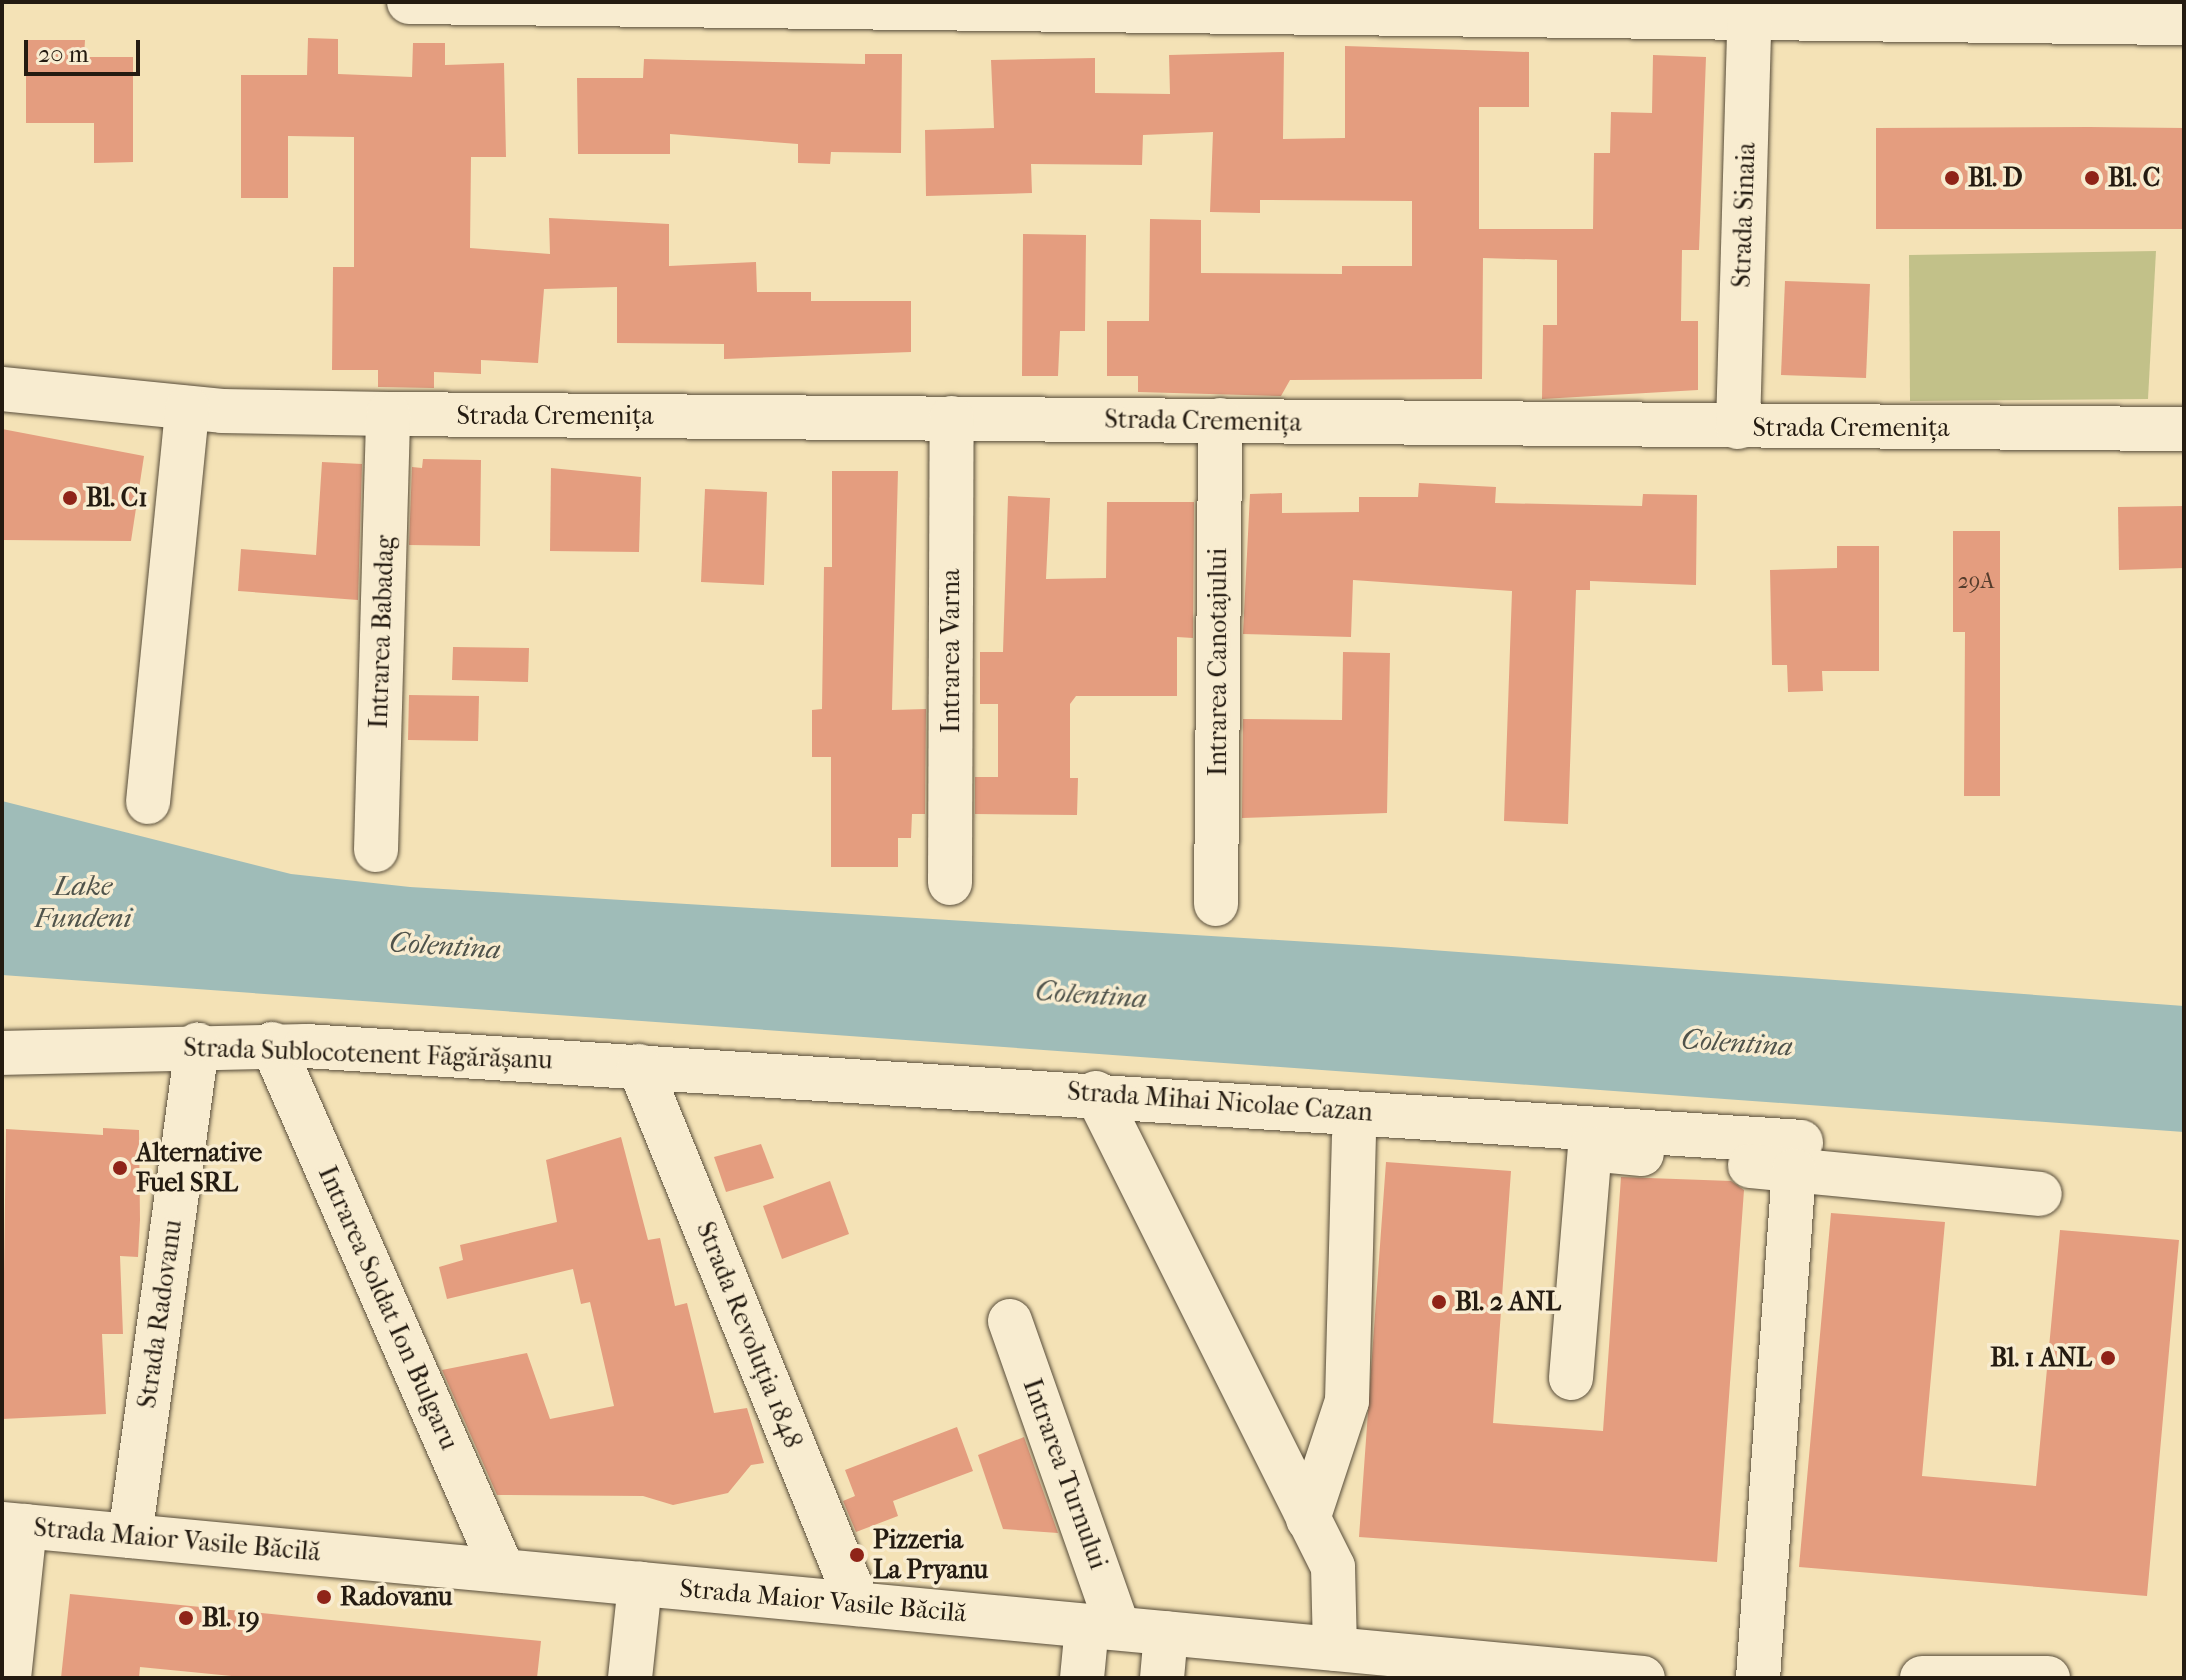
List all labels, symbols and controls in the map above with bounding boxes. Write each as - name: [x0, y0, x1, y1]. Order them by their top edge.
- scale bar: [28, 24, 144, 74]
- text: 20 m: [38, 40, 89, 68]
- street label: Strada Sinaia: [1726, 142, 1762, 288]
- place label: Bl. D: [1968, 162, 2023, 194]
- place label: Bl. C: [2108, 162, 2160, 194]
- marker: Bl. D: [1943, 169, 1961, 187]
- marker: Bl. C: [2083, 169, 2101, 187]
- street label: Strada Cremenița: [456, 400, 654, 432]
- street label: Strada Cremenița: [1104, 404, 1302, 438]
- street label: Strada Cremenița: [1752, 412, 1950, 444]
- place label: Bl. C1: [86, 482, 147, 514]
- marker: Bl. C1: [61, 489, 79, 507]
- street label: Intrarea Babadag: [363, 535, 401, 729]
- street label: Intrarea Canotajului: [1202, 548, 1234, 776]
- street label: Intrarea Varna: [935, 569, 967, 733]
- house number: 29A: [1957, 569, 1995, 595]
- water label: Lake Fundeni: [35, 869, 131, 935]
- water label: Colentina: [388, 925, 502, 967]
- water label: Colentina: [1034, 974, 1148, 1016]
- water label: Colentina: [1680, 1022, 1794, 1064]
- street label: Strada Sublocotenent Făgărășanu: [183, 1032, 553, 1076]
- street label: Strada Mihai Nicolae Cazan: [1066, 1076, 1374, 1128]
- place label: Alternative Fuel SRL: [136, 1137, 262, 1198]
- marker: Alternative Fuel SRL: [111, 1159, 129, 1177]
- street label: Intrarea Soldat Ion Bulgaru: [311, 1161, 465, 1455]
- street label: Strada Revoluția 1848: [689, 1217, 809, 1453]
- street label: Strada Radovanu: [131, 1218, 189, 1410]
- place label: Bl. 2 ANL: [1455, 1286, 1561, 1318]
- marker: Bl. 2 ANL: [1430, 1293, 1448, 1311]
- place label: Bl. 1 ANL: [1990, 1342, 2092, 1374]
- marker: Bl. 1 ANL: [2099, 1349, 2117, 1367]
- street label: Intrarea Turnului: [1016, 1375, 1114, 1573]
- street label: Strada Maior Vasile Băcilă: [32, 1512, 322, 1568]
- place label: Pizzeria La Pryanu: [873, 1524, 988, 1586]
- marker: Pizzeria La Pryanu: [848, 1546, 866, 1564]
- street label: Strada Maior Vasile Băcilă: [678, 1573, 968, 1629]
- place label: Radovanu: [340, 1581, 452, 1613]
- marker: Radovanu: [315, 1588, 333, 1606]
- place label: Bl. 19: [202, 1602, 260, 1634]
- marker: Bl. 19: [177, 1609, 195, 1627]

